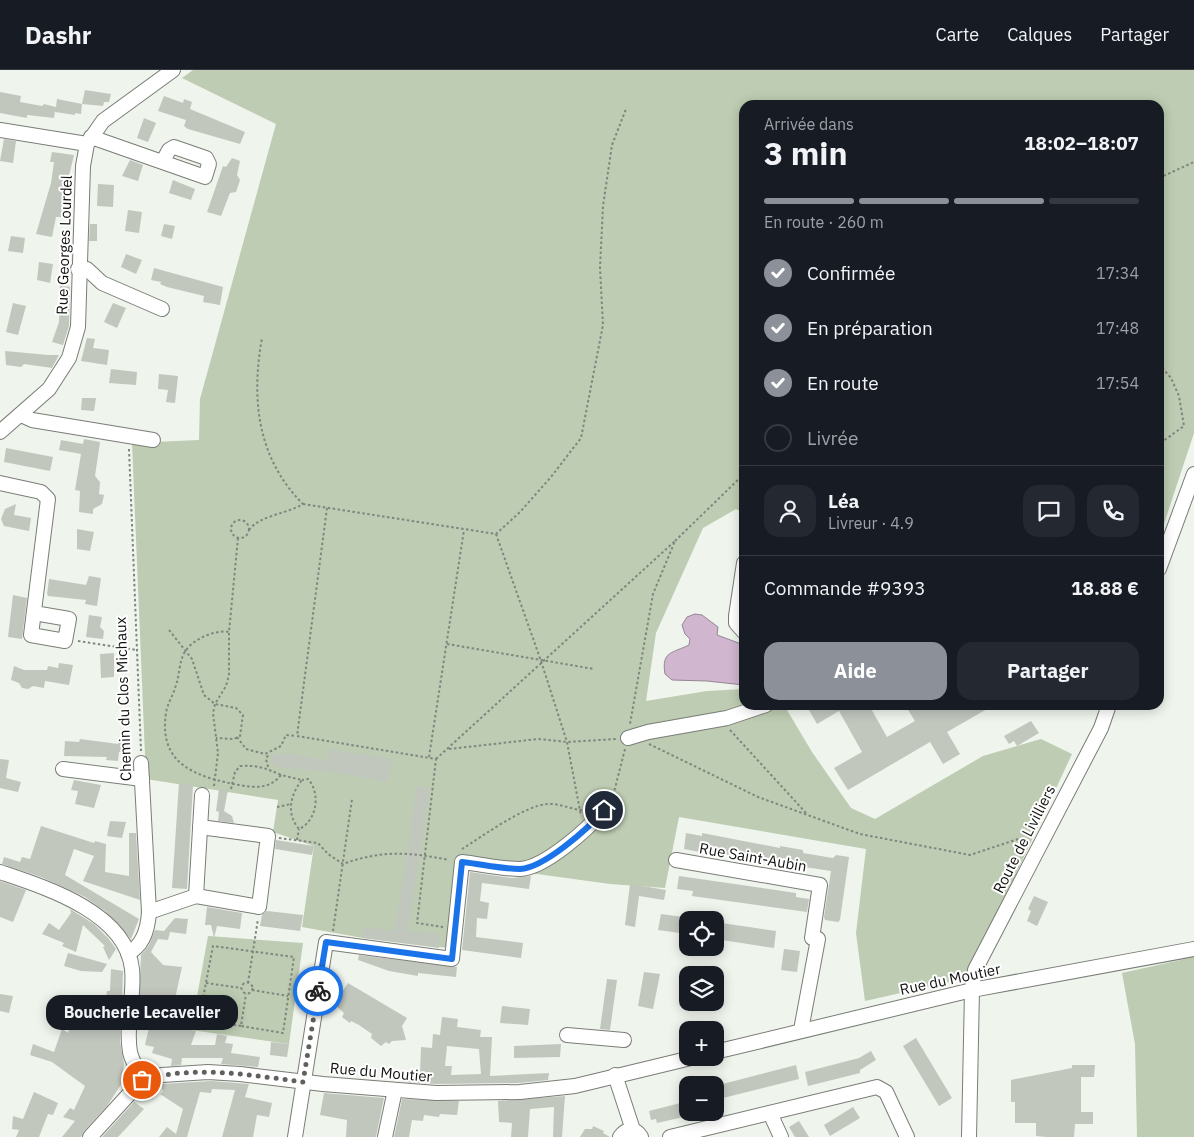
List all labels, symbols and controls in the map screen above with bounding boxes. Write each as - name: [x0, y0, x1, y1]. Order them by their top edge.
- text: Dashr: [25, 19, 91, 51]
- text: Carte: [936, 23, 979, 46]
- text: Calques: [1007, 23, 1072, 46]
- text: Partager: [1100, 23, 1169, 46]
- text: Arrivée dans: [764, 114, 854, 134]
- text: 18:02–18:07: [1024, 131, 1139, 155]
- text: 3 min: [764, 132, 848, 174]
- street label: Rue Georges Lourdel: [52, 175, 76, 315]
- text: En route · 260 m: [764, 212, 884, 232]
- icon: check: [764, 259, 792, 287]
- text: Confirmée: [807, 261, 895, 285]
- text: 17:34: [1096, 263, 1139, 283]
- icon: check: [764, 314, 792, 342]
- text: En préparation: [807, 316, 933, 340]
- text: 17:48: [1096, 318, 1139, 338]
- icon: check: [764, 369, 792, 397]
- text: En route: [807, 371, 879, 395]
- text: 17:54: [1096, 373, 1139, 393]
- text: Livrée: [807, 426, 858, 450]
- button: person: [764, 485, 816, 537]
- button: chat: [1023, 485, 1075, 537]
- button: phone: [1087, 485, 1139, 537]
- text: Léa: [828, 489, 859, 513]
- text: Livreur · 4.9: [828, 513, 914, 533]
- text: Commande #9393: [764, 576, 926, 600]
- text: 18.88 €: [1071, 576, 1139, 600]
- street label: Chemin du Clos Michaux: [111, 616, 135, 782]
- button: Aide: [764, 642, 947, 700]
- button: Partager: [957, 642, 1139, 700]
- street label: Route de Livilliers: [989, 782, 1059, 896]
- pin: [583, 789, 625, 831]
- icon: home: [590, 796, 618, 824]
- street label: Rue Saint-Aubin: [698, 838, 808, 876]
- map controls: [679, 911, 724, 1121]
- button: locate: [679, 911, 724, 956]
- street label: Rue du Moutier: [898, 959, 1003, 999]
- courier: [293, 966, 343, 1016]
- button: layers: [679, 966, 724, 1011]
- icon: bike: [304, 977, 332, 1005]
- callout: Boucherie Lecavelier: [46, 995, 238, 1030]
- text: Boucherie Lecavelier: [64, 1002, 220, 1022]
- button: +: [679, 1021, 724, 1066]
- street label: Rue du Moutier: [329, 1058, 433, 1086]
- pin: [121, 1059, 163, 1101]
- icon: bag: [128, 1066, 156, 1094]
- button: −: [679, 1076, 724, 1121]

